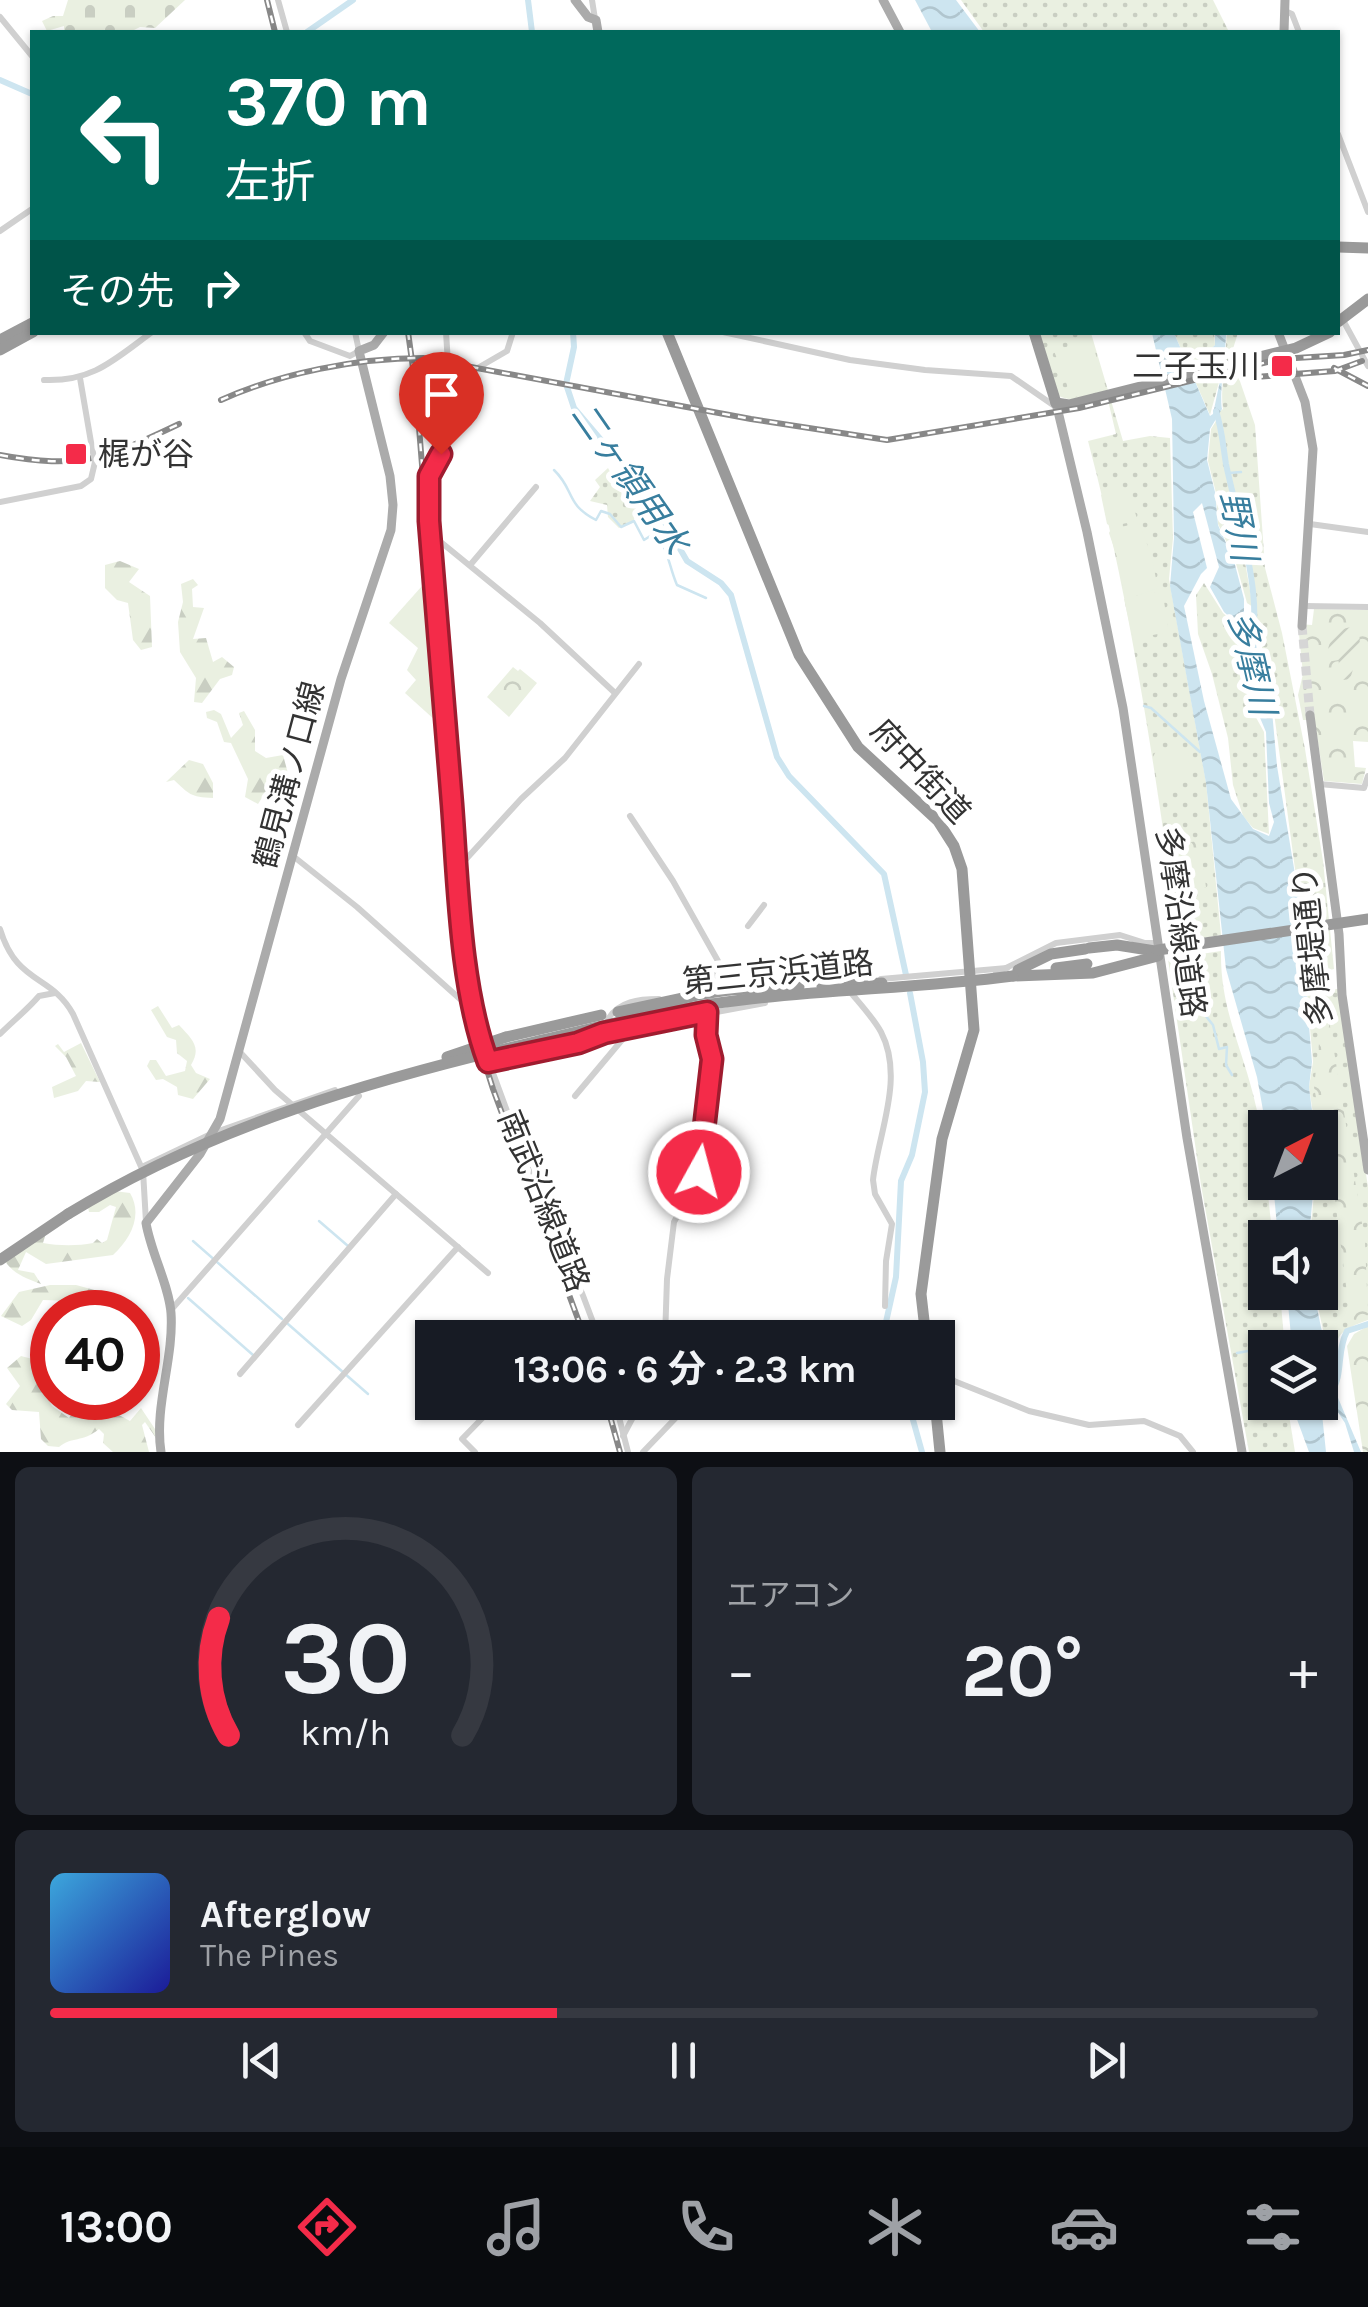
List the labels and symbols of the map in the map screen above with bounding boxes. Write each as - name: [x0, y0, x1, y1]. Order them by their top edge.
- place label: 二子玉川: [1132, 348, 1260, 385]
- pin: [399, 352, 484, 455]
- marker: 二子玉川: [1269, 353, 1295, 379]
- water label: 二ヶ領用水: [563, 395, 699, 565]
- place label: 梶が谷: [98, 436, 194, 473]
- marker: 梶が谷: [63, 441, 89, 467]
- water label: 野川: [1212, 488, 1266, 568]
- water label: 多摩川: [1220, 607, 1284, 723]
- street label: 鶴見溝ノ口線: [247, 678, 332, 873]
- street label: 府中街道: [863, 712, 978, 831]
- street label: 多摩沿線道路: [1149, 824, 1212, 1020]
- street label: 多摩堤通り: [1286, 864, 1339, 1027]
- street label: 第三京浜道路: [681, 944, 875, 1001]
- street label: 南武沿線道路: [490, 1105, 597, 1297]
- north arrow: [1248, 1110, 1338, 1200]
- position arrow: [647, 1120, 751, 1224]
- speed limit sign: 40: [30, 1290, 160, 1420]

